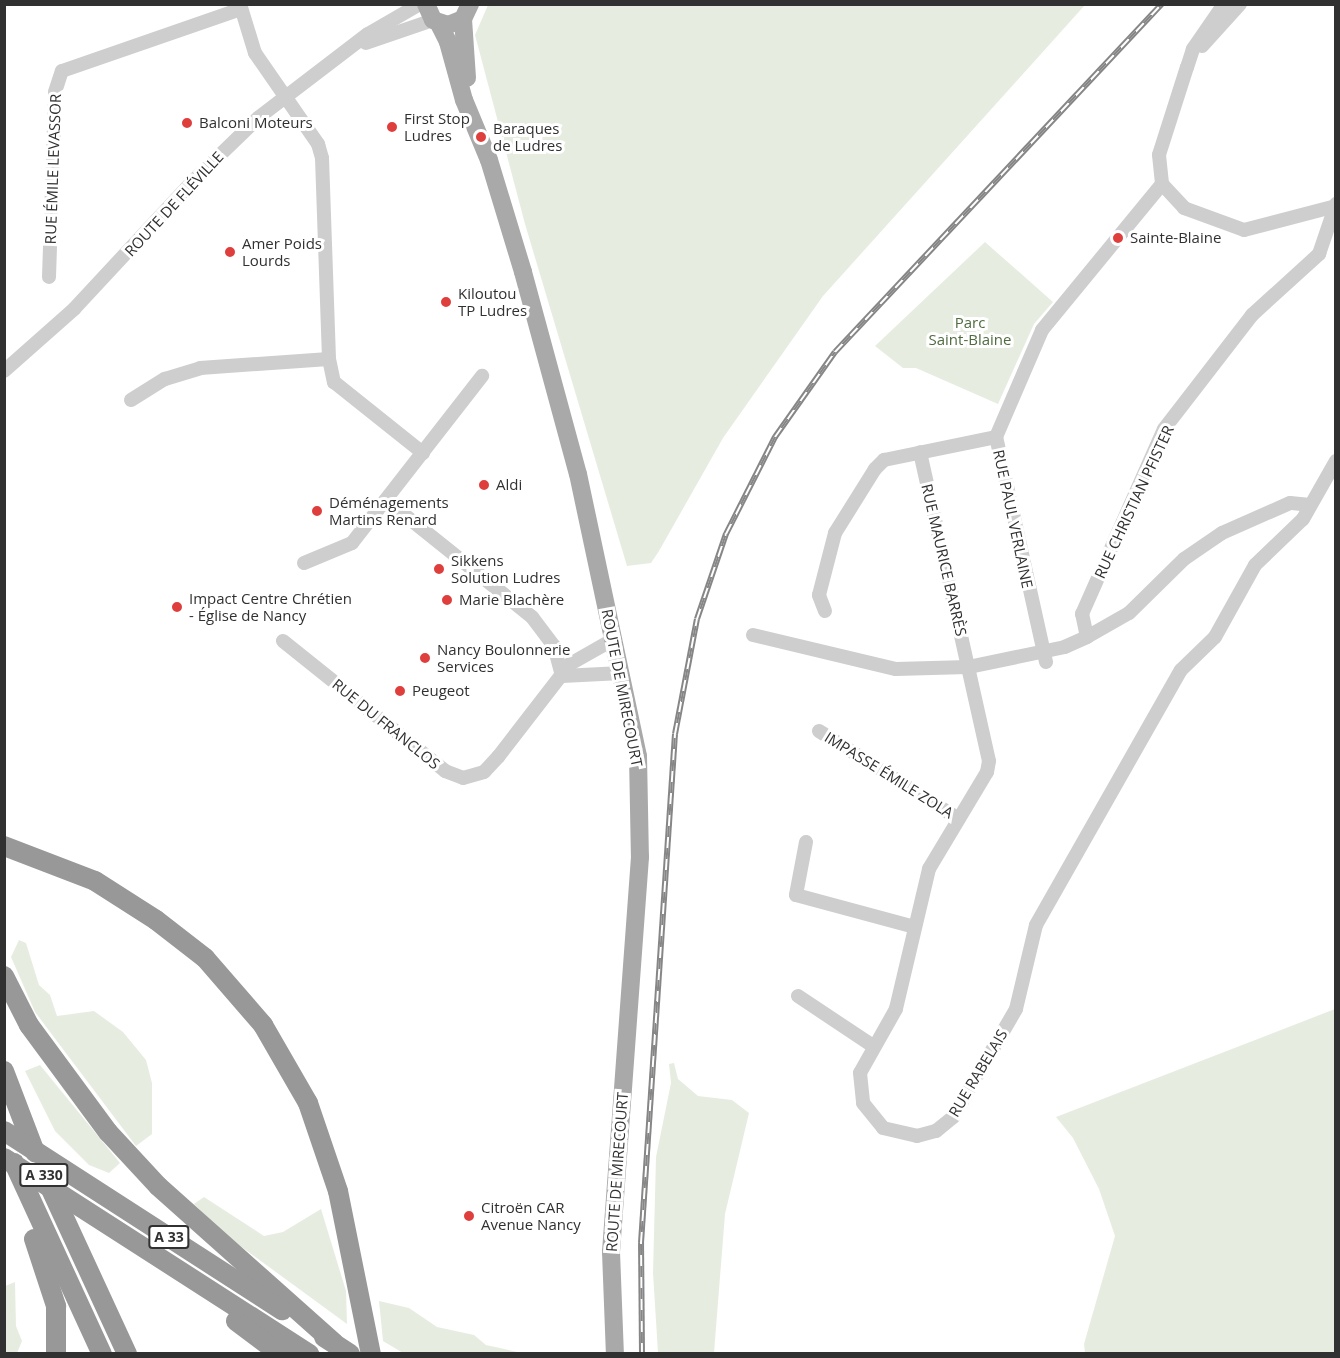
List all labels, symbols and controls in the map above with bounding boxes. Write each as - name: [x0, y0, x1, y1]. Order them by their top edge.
- street label: RUE ÉMILE LEVASSOR: [41, 93, 65, 245]
- place label: First Stop Ludres: [404, 109, 470, 144]
- place label: Balconi Moteurs: [199, 114, 313, 132]
- marker: Balconi Moteurs: [180, 116, 194, 130]
- place label: Baraques de Ludres: [493, 119, 562, 154]
- marker: First Stop Ludres: [385, 120, 399, 134]
- marker: Baraques de Ludres: [474, 130, 488, 144]
- street label: ROUTE DE FLÉVILLE: [121, 148, 227, 260]
- place label: Sainte-Blaine: [1130, 229, 1221, 247]
- marker: Sainte-Blaine: [1111, 231, 1125, 245]
- place label: Amer Poids Lourds: [242, 234, 322, 269]
- marker: Amer Poids Lourds: [223, 245, 237, 259]
- place label: Kiloutou TP Ludres: [458, 284, 527, 319]
- marker: Kiloutou TP Ludres: [439, 295, 453, 309]
- park label: Parc Saint-Blaine: [929, 313, 1011, 348]
- street label: RUE CHRISTIAN PFISTER: [1091, 423, 1177, 581]
- street label: RUE PAUL VERLAINE: [990, 448, 1036, 590]
- place label: Aldi: [496, 476, 522, 494]
- marker: Aldi: [477, 478, 491, 492]
- street label: RUE MAURICE BARRÈS: [918, 482, 970, 638]
- place label: Déménagements Martins Renard: [329, 493, 449, 528]
- marker: Déménagements Martins Renard: [310, 504, 324, 518]
- place label: Sikkens Solution Ludres: [451, 551, 560, 586]
- marker: Sikkens Solution Ludres: [432, 562, 446, 576]
- place label: Impact Centre Chrétien - Église de Nancy: [189, 589, 352, 624]
- place label: Marie Blachère: [459, 591, 564, 609]
- marker: Marie Blachère: [440, 593, 454, 607]
- marker: Impact Centre Chrétien - Église de Nancy: [170, 600, 184, 614]
- street label: ROUTE DE MIRECOURT: [598, 608, 646, 768]
- place label: Nancy Boulonnerie Services: [437, 640, 570, 675]
- marker: Nancy Boulonnerie Services: [418, 651, 432, 665]
- street label: RUE DU FRANCLOS: [329, 675, 443, 773]
- place label: Peugeot: [412, 682, 470, 700]
- marker: Peugeot: [393, 684, 407, 698]
- street label: IMPASSE ÉMILE ZOLA: [821, 728, 957, 822]
- street label: RUE RABELAIS: [945, 1026, 1011, 1120]
- street label: ROUTE DE MIRECOURT: [602, 1091, 632, 1253]
- road number: A 330: [18, 1164, 70, 1186]
- place label: Citroën CAR Avenue Nancy: [481, 1198, 581, 1233]
- marker: Citroën CAR Avenue Nancy: [462, 1209, 476, 1223]
- road number: A 33: [148, 1226, 190, 1248]

